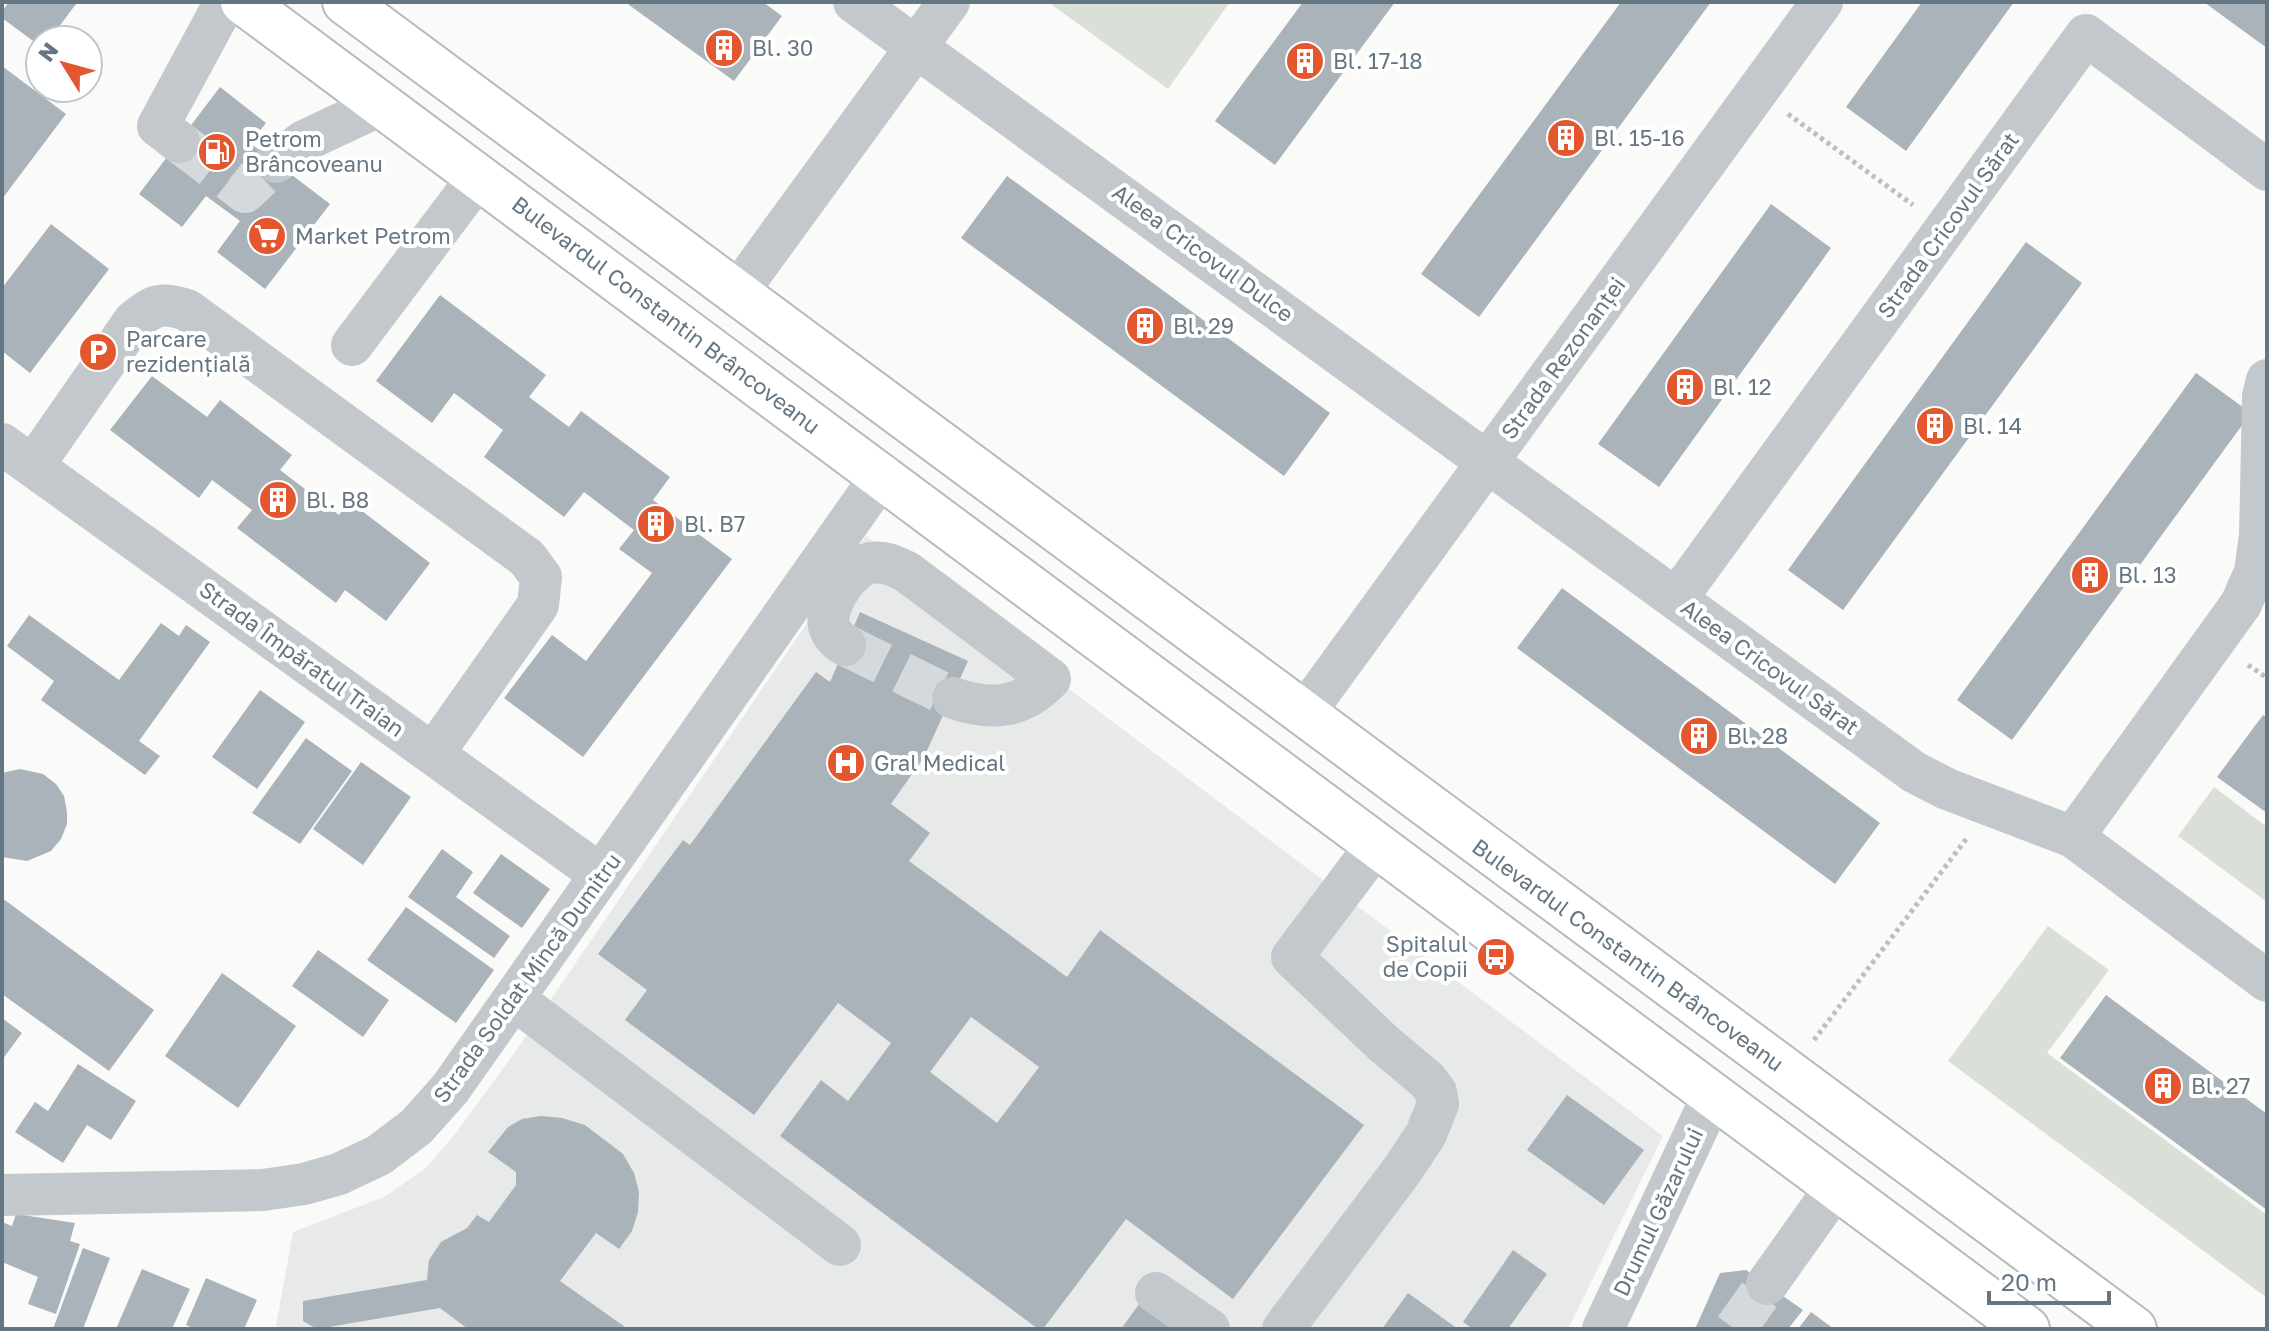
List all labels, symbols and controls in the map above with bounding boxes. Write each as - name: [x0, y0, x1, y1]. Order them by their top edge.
- north arrow: [24, 24, 104, 104]
- building icon: Bl. 30: [703, 27, 745, 69]
- place label: Bl. 30: [752, 34, 814, 61]
- text: N: [32, 37, 63, 66]
- building icon: Bl. 17-18: [1284, 40, 1326, 82]
- place label: Bl. 17-18: [1333, 47, 1423, 74]
- building icon: Bl. 15-16: [1545, 117, 1587, 159]
- place label: Bl. 15-16: [1594, 124, 1685, 151]
- place label: Petrom Brâncoveanu: [245, 125, 383, 177]
- street label: Strada Cricovul Sărat: [1871, 127, 2024, 323]
- fuel station icon: Petrom Brâncoveanu: [196, 131, 238, 173]
- street label: Aleea Cricovul Dulce: [1107, 178, 1299, 327]
- street label: Bulevardul Constantin Brâncoveanu: [507, 190, 826, 439]
- supermarket icon: Market Petrom: [246, 215, 288, 257]
- place label: Market Petrom: [295, 222, 451, 249]
- street label: Strada Rezonanței: [1495, 271, 1630, 444]
- building icon: Bl. 29: [1124, 305, 1166, 347]
- place label: Bl. 29: [1173, 312, 1234, 339]
- place label: Parcare rezidențială: [126, 325, 251, 377]
- parking icon: Parcare rezidențială: [77, 331, 119, 373]
- building icon: Bl. 12: [1664, 366, 1706, 408]
- place label: Bl. 12: [1713, 373, 1771, 400]
- building icon: Bl. 14: [1914, 405, 1956, 447]
- place label: Bl. 14: [1963, 412, 2022, 439]
- building icon: Bl. B8: [257, 479, 299, 521]
- place label: Bl. B8: [306, 486, 369, 513]
- building icon: Bl. B7: [635, 503, 677, 545]
- place label: Bl. B7: [684, 510, 745, 537]
- building icon: Bl. 13: [2069, 554, 2111, 596]
- place label: Bl. 13: [2118, 561, 2177, 588]
- street label: Strada Împăratul Traian: [195, 575, 410, 742]
- street label: Aleea Cricovul Sărat: [1676, 593, 1864, 740]
- building icon: Bl. 28: [1678, 715, 1720, 757]
- place label: Bl. 28: [1727, 722, 1788, 749]
- hospital icon: Gral Medical: [825, 742, 867, 784]
- place label: Gral Medical: [874, 749, 1005, 776]
- street label: Bulevardul Constantin Brâncoveanu: [1467, 832, 1789, 1077]
- street label: Strada Soldat Mincă Dumitru: [427, 848, 626, 1108]
- place label: Spitalul de Copii: [1383, 930, 1468, 982]
- bus stop icon: Spitalul de Copii: [1475, 936, 1517, 978]
- building icon: Bl. 27: [2142, 1065, 2184, 1107]
- place label: Bl. 27: [2191, 1072, 2250, 1099]
- street label: Drumul Găzarului: [1607, 1123, 1708, 1300]
- scale bar: [1989, 1255, 2109, 1305]
- text: 20 m: [2001, 1267, 2057, 1296]

